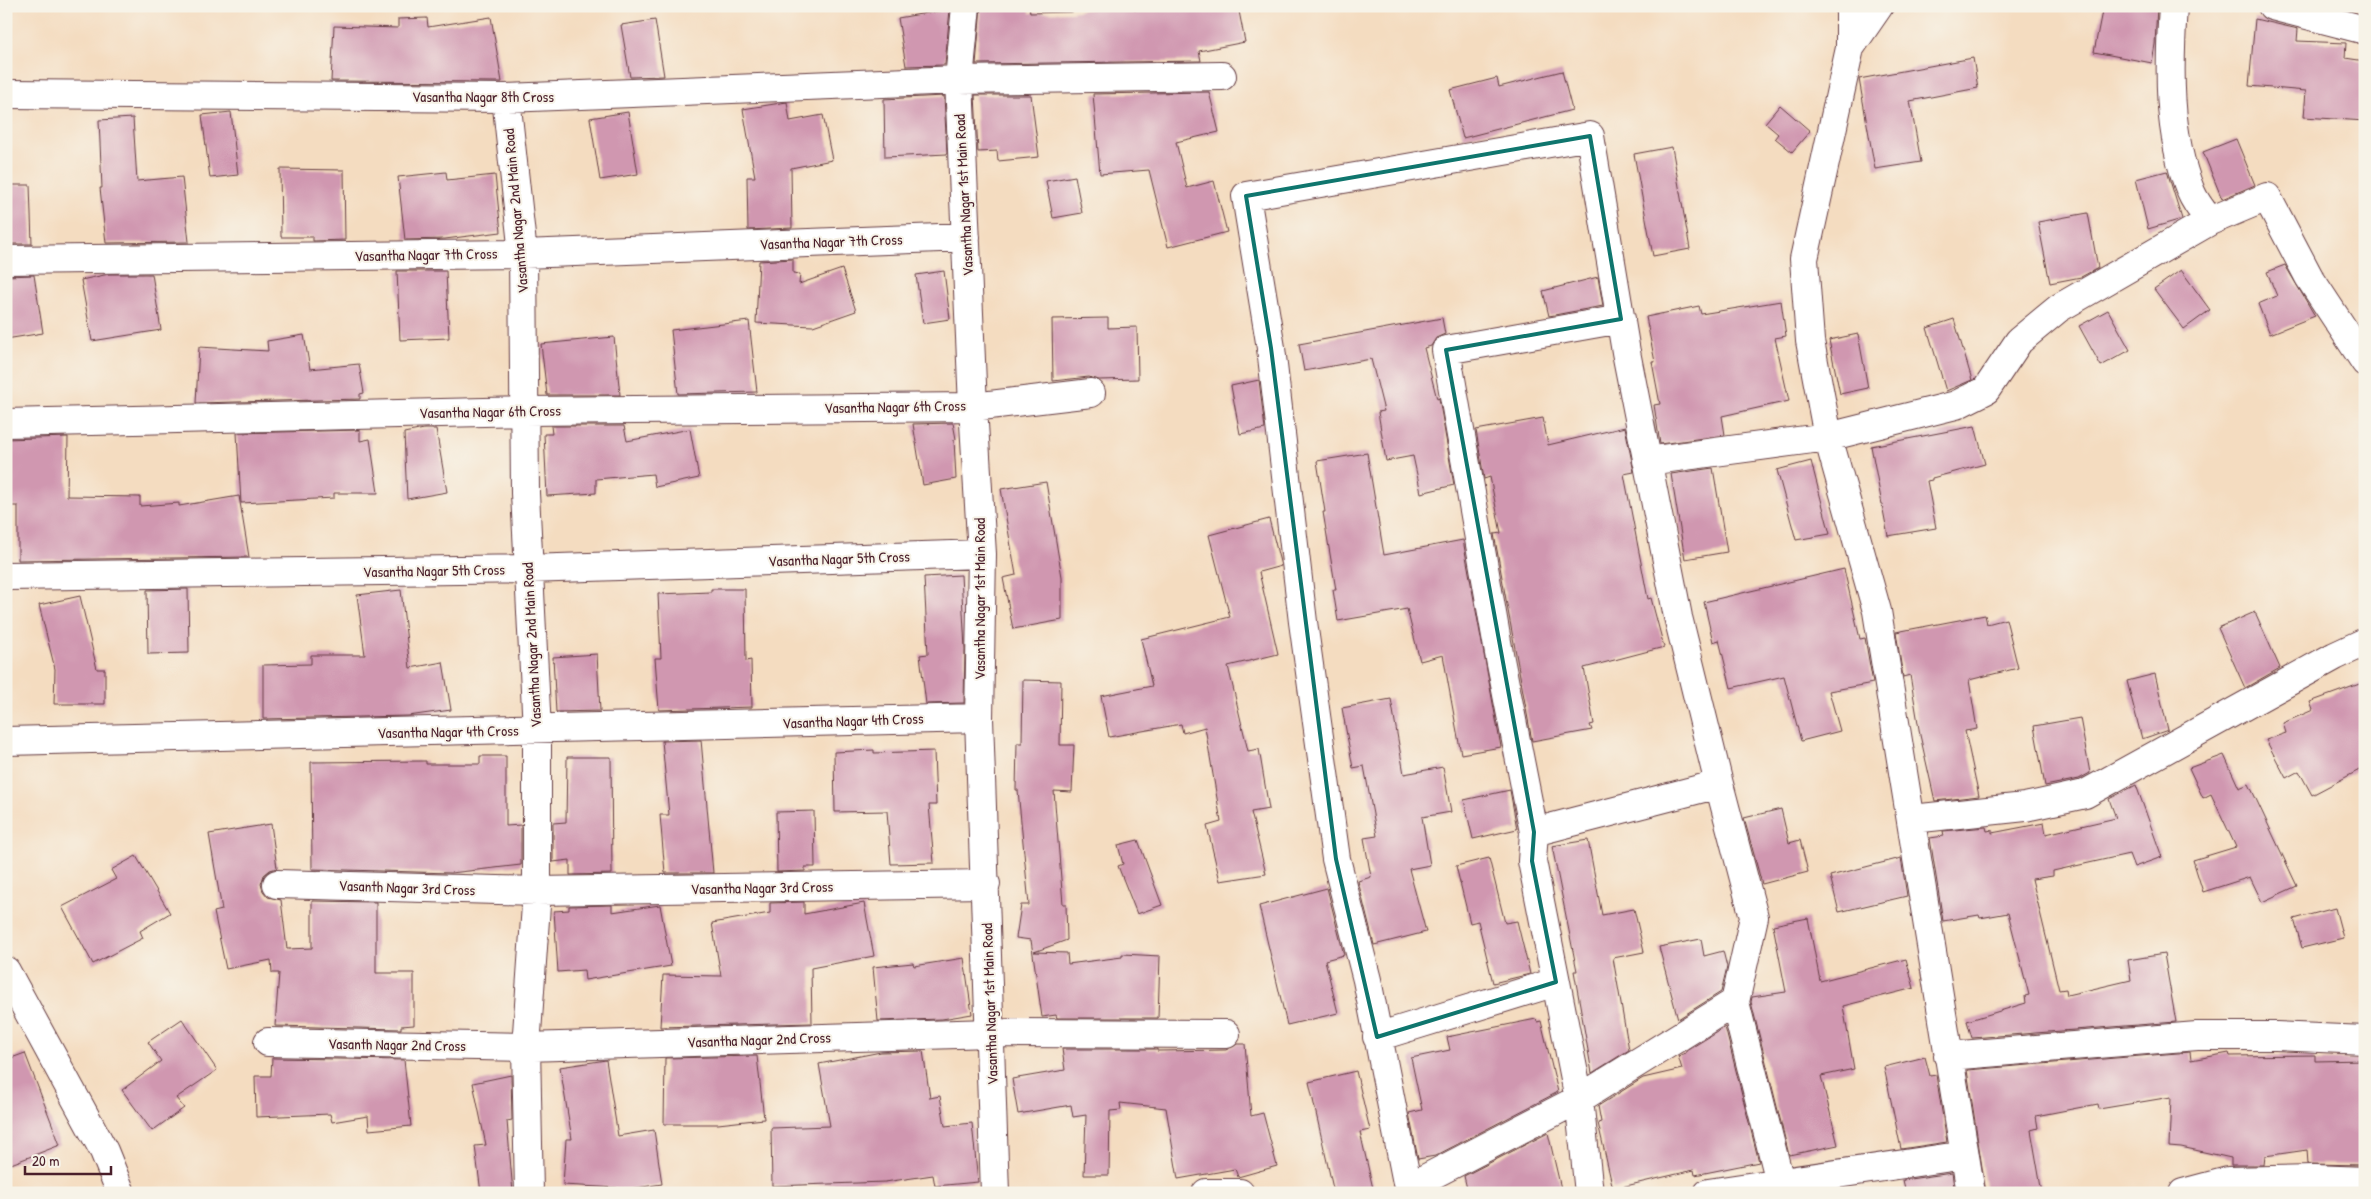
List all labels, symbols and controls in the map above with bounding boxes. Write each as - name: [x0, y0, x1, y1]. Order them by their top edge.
- street label: Vasantha Nagar 8th Cross: [412, 86, 554, 107]
- street label: Vasantha Nagar 1st Main Road: [949, 113, 978, 276]
- street label: Vasantha Nagar 2nd Main Road: [498, 128, 533, 294]
- street label: Vasantha Nagar 7th Cross: [759, 229, 903, 254]
- street label: Vasantha Nagar 7th Cross: [354, 243, 498, 266]
- street label: Vasantha Nagar 6th Cross: [824, 395, 966, 418]
- street label: Vasantha Nagar 6th Cross: [419, 400, 561, 423]
- street label: Vasantha Nagar 1st Main Road: [969, 518, 990, 680]
- street label: Vasantha Nagar 5th Cross: [768, 546, 911, 571]
- street label: Vasantha Nagar 5th Cross: [363, 559, 505, 582]
- street label: Vasantha Nagar 2nd Main Road: [517, 562, 546, 728]
- street label: Vasantha Nagar 4th Cross: [782, 708, 924, 733]
- street label: Vasantha Nagar 4th Cross: [377, 720, 519, 743]
- street label: Vasanth Nagar 3rd Cross: [338, 875, 476, 900]
- street label: Vasantha Nagar 3rd Cross: [691, 876, 834, 899]
- street label: Vasantha Nagar 1st Main Road: [976, 923, 1003, 1085]
- street label: Vasantha Nagar 2nd Cross: [687, 1026, 831, 1053]
- street label: Vasanth Nagar 2nd Cross: [328, 1033, 466, 1056]
- scale bar: [25, 1144, 111, 1176]
- text: 20 m: [32, 1150, 59, 1171]

